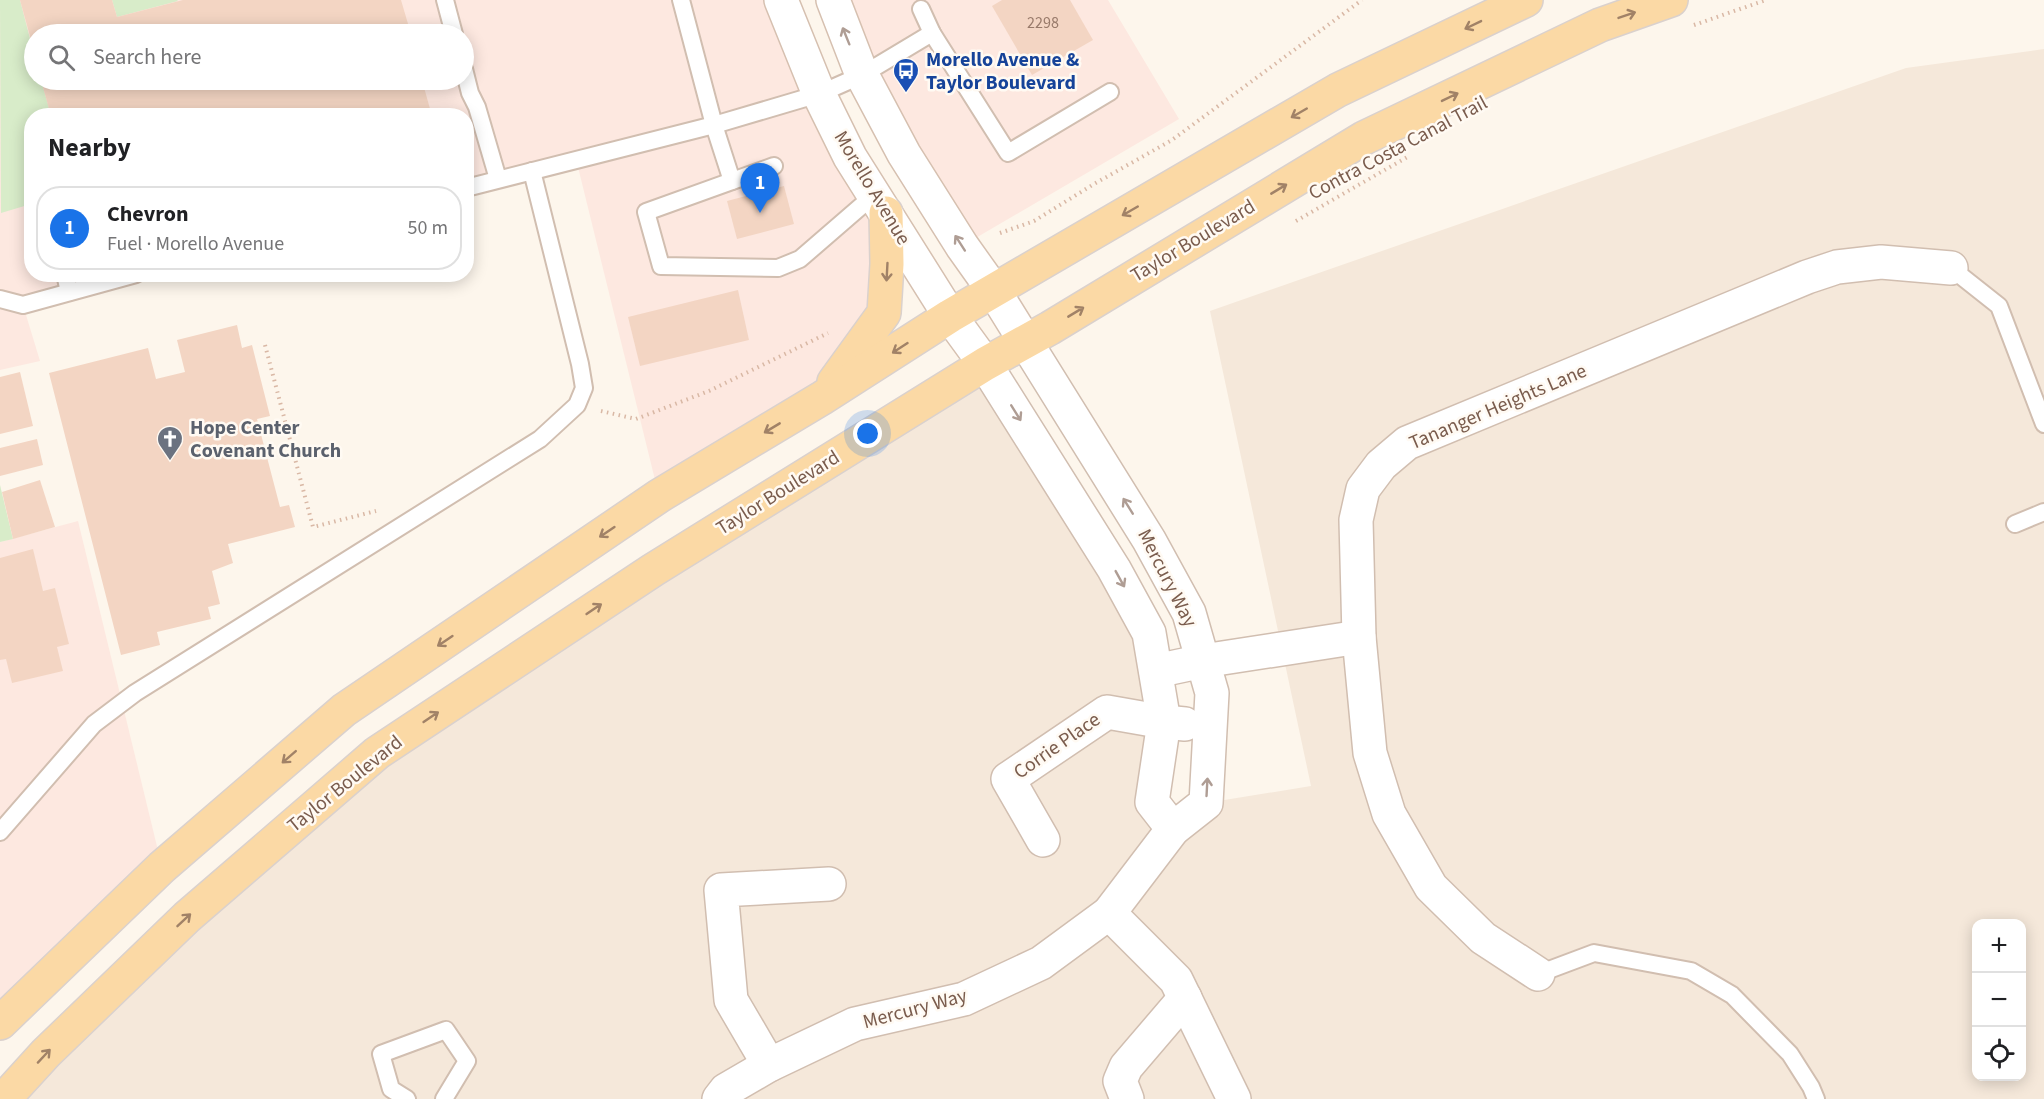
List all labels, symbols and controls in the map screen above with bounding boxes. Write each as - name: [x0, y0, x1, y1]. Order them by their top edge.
- one-way arrow: [1617, 9, 1636, 20]
- house number: 2298: [1027, 12, 1059, 34]
- one-way arrow: [1464, 20, 1482, 32]
- search box: [24, 24, 474, 90]
- one-way arrow: [840, 27, 851, 45]
- icon: search: [45, 41, 78, 74]
- text: Search here: [93, 41, 201, 73]
- place label: Morello Avenue & Taylor Boulevard: [926, 46, 1079, 97]
- bus stop icon: Morello Avenue & Taylor Boulevard: [891, 56, 921, 94]
- street label: Contra Costa Canal Trail: [1304, 89, 1492, 207]
- one-way arrow: [1441, 90, 1459, 102]
- one-way arrow: [1291, 107, 1308, 119]
- street label: Morello Avenue: [827, 126, 917, 250]
- text: Nearby: [48, 129, 131, 166]
- pin: 1: [740, 164, 780, 213]
- one-way arrow: [1270, 183, 1287, 195]
- street label: Taylor Boulevard: [1125, 193, 1261, 289]
- text: Chevron: [107, 198, 188, 230]
- one-way arrow: [1122, 205, 1139, 217]
- text: 1: [64, 214, 75, 242]
- text: 50 m: [408, 214, 448, 242]
- text: Fuel · Morello Avenue: [107, 230, 284, 258]
- one-way arrow: [954, 235, 966, 252]
- one-way arrow: [881, 261, 892, 281]
- one-way arrow: [1067, 305, 1084, 317]
- one-way arrow: [892, 342, 909, 354]
- street label: Tananger Heights Lane: [1405, 357, 1591, 457]
- one-way arrow: [1010, 405, 1023, 422]
- place label: Hope Center Covenant Church: [190, 414, 341, 465]
- your location: [853, 419, 882, 448]
- one-way arrow: [764, 423, 781, 435]
- church icon: Hope Center Covenant Church: [155, 424, 185, 462]
- street label: Taylor Boulevard: [711, 444, 845, 542]
- one-way arrow: [1122, 498, 1134, 515]
- street label: Mercury Way: [1130, 524, 1204, 633]
- one-way arrow: [599, 526, 615, 538]
- one-way arrow: [1114, 570, 1126, 587]
- one-way arrow: [585, 603, 602, 615]
- one-way arrow: [437, 635, 454, 647]
- street label: Corrie Place: [1008, 706, 1106, 786]
- one-way arrow: [423, 711, 439, 723]
- street label: Taylor Boulevard: [281, 729, 409, 839]
- one-way arrow: [282, 750, 297, 764]
- one-way arrow: [1202, 777, 1213, 797]
- one-way arrow: [176, 913, 191, 927]
- map controls: [1972, 919, 2026, 1081]
- button: +: [1972, 919, 2026, 973]
- button: −: [1972, 973, 2026, 1027]
- street label: Mercury Way: [860, 981, 971, 1036]
- button: locate: [1972, 1027, 2026, 1081]
- one-way arrow: [36, 1048, 51, 1063]

